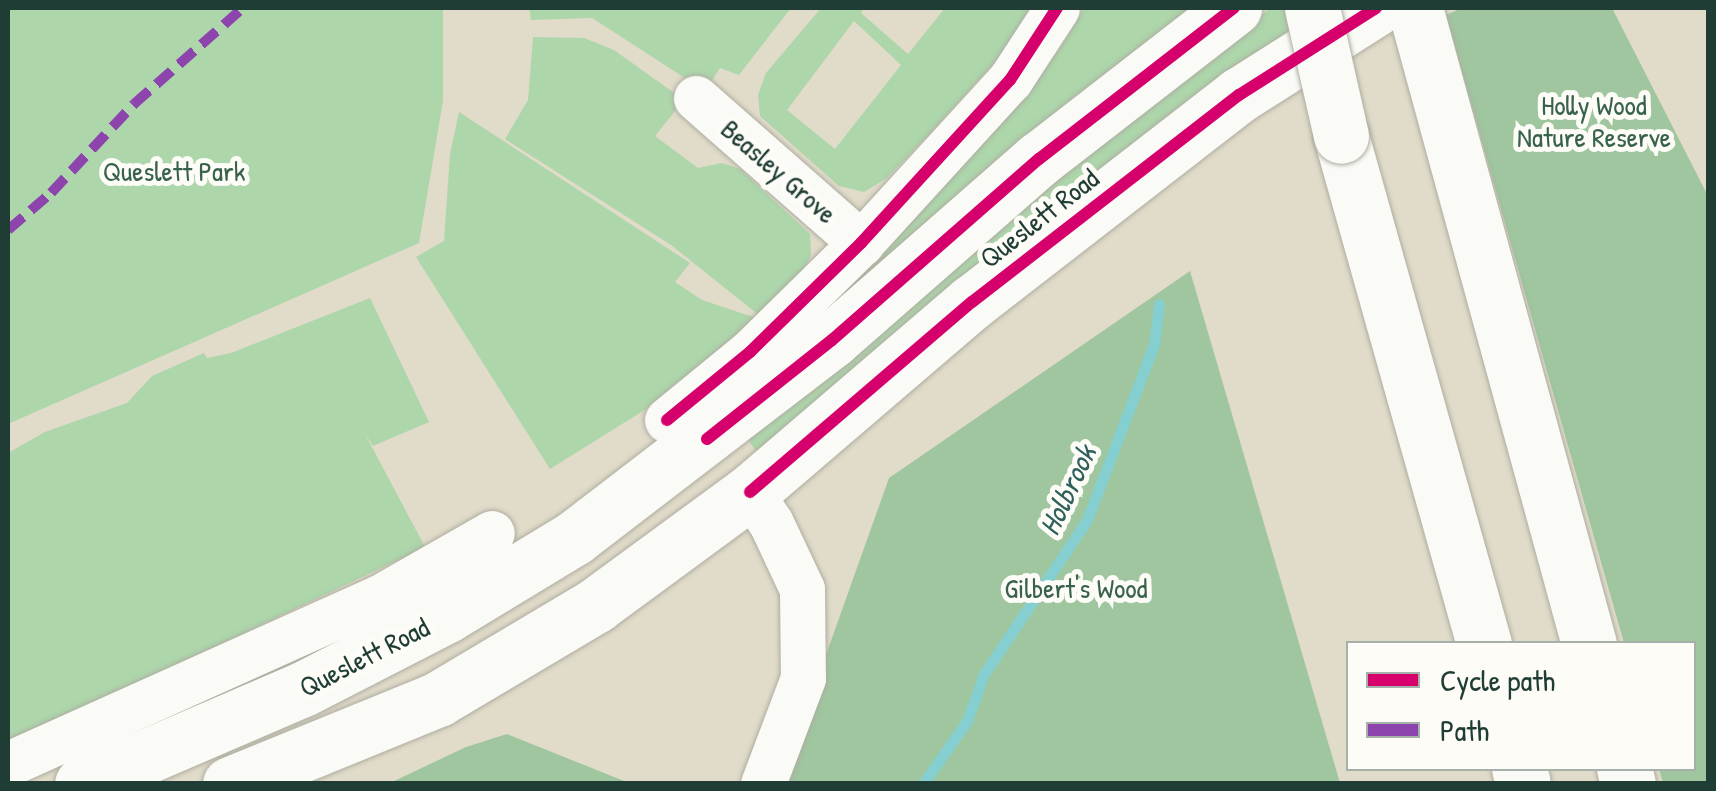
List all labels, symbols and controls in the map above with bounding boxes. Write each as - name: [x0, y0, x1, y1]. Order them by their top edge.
- park label: Holly Wood Nature Reserve: [1517, 88, 1671, 154]
- street label: Beasley Grove: [714, 112, 844, 230]
- park label: Queslett Park: [103, 154, 245, 188]
- street label: Queslett Road: [973, 161, 1105, 275]
- water label: Holbrook: [1031, 440, 1103, 540]
- park label: Gilbert's Wood: [1005, 571, 1147, 605]
- street label: Queslett Road: [293, 610, 435, 704]
- legend: [1346, 641, 1696, 771]
- text: Cycle path: [1440, 660, 1555, 700]
- text: Path: [1440, 710, 1489, 750]

